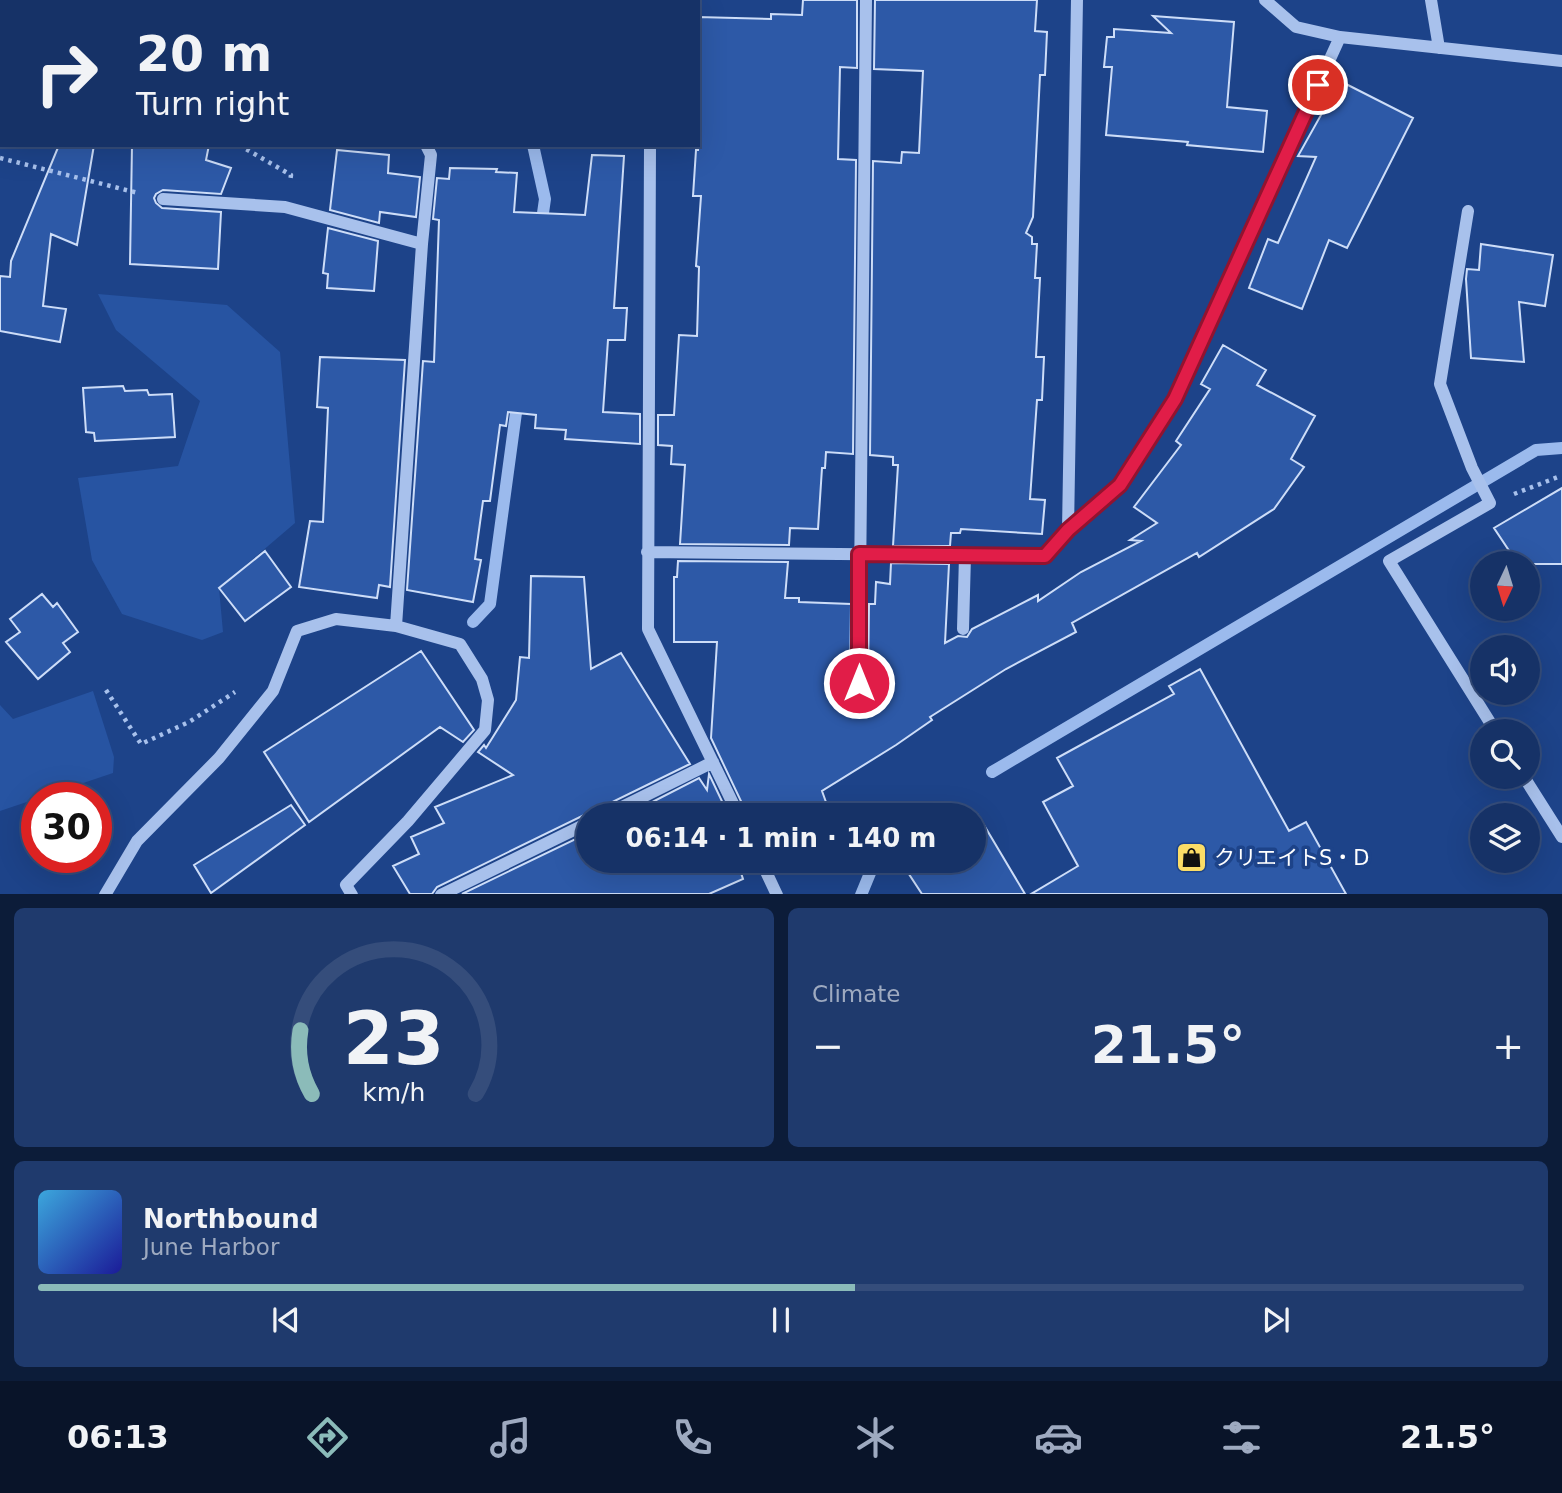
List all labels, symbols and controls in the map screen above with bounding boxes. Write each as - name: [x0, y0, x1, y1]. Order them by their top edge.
- text: 20 m: [136, 26, 272, 83]
- icon: right: [21, 28, 112, 119]
- pin: [1288, 55, 1348, 115]
- icon: arrive: [1299, 66, 1337, 104]
- text: Turn right: [136, 85, 289, 123]
- north arrow: [1470, 551, 1540, 621]
- map controls: [1470, 551, 1540, 873]
- button: sound: [1470, 635, 1540, 705]
- position arrow: [822, 646, 896, 720]
- button: search: [1470, 719, 1540, 789]
- speed limit sign: 30: [21, 782, 112, 873]
- button: layers: [1470, 803, 1540, 873]
- text: 06:14 · 1 min · 140 m: [626, 823, 936, 853]
- shop icon: クリエイトS・D: [1174, 841, 1208, 875]
- place label: クリエイトS・D: [1214, 846, 1370, 870]
- text: Climate: [812, 981, 901, 1007]
- text: 23: [343, 996, 445, 1081]
- text: 21.5°: [1091, 1015, 1245, 1075]
- text: −: [812, 1024, 844, 1068]
- text: +: [1492, 1024, 1524, 1068]
- text: km/h: [362, 1077, 426, 1106]
- text: Northbound: [143, 1204, 319, 1234]
- text: June Harbor: [143, 1234, 279, 1260]
- icon: previous: [267, 1301, 305, 1339]
- icon: pause: [762, 1301, 800, 1339]
- icon: next: [1257, 1301, 1295, 1339]
- icon: directions: [303, 1413, 352, 1462]
- icon: music: [486, 1413, 535, 1462]
- icon: phone: [668, 1413, 717, 1462]
- icon: climate: [851, 1413, 900, 1462]
- icon: car: [1034, 1413, 1083, 1462]
- icon: filters: [1217, 1413, 1266, 1462]
- text: 06:13: [67, 1418, 169, 1456]
- text: 21.5°: [1400, 1418, 1495, 1456]

